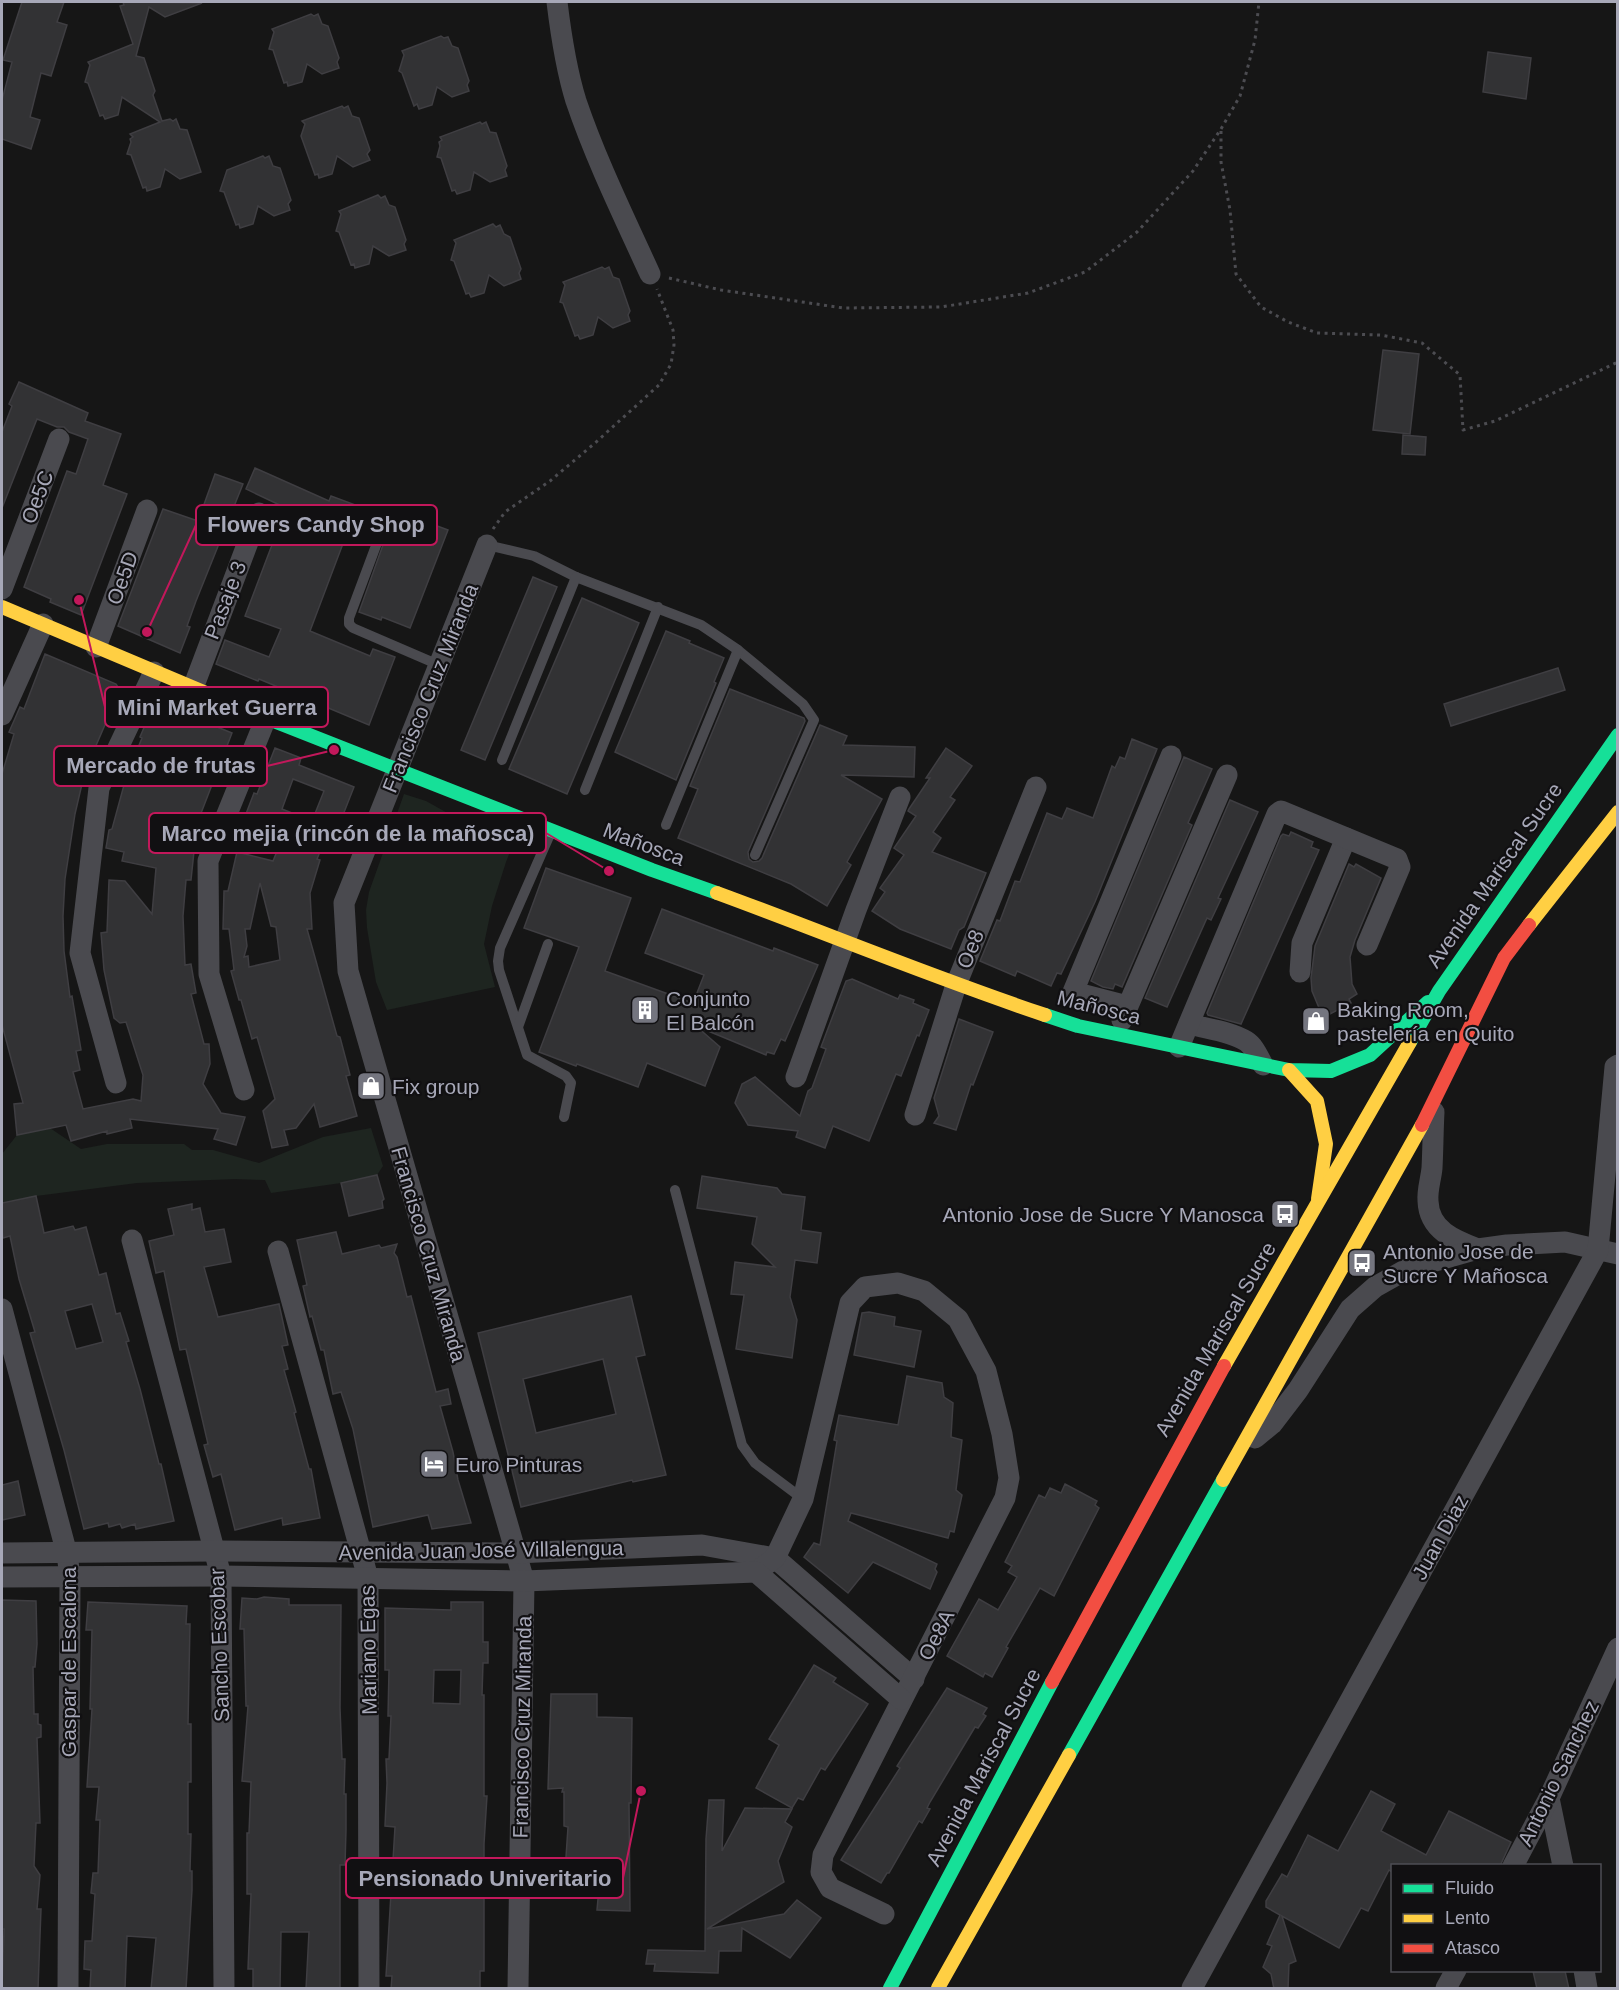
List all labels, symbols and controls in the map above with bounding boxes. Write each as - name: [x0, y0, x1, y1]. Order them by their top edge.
- street label: Oe5C: [16, 467, 58, 527]
- callout: Flowers Candy Shop: [196, 505, 437, 545]
- text: Flowers Candy Shop: [207, 512, 425, 537]
- street label: Oe5D: [102, 548, 142, 608]
- street label: Pasaje 3: [200, 558, 250, 642]
- street label: Francisco Cruz Miranda: [378, 580, 483, 796]
- callout: Mini Market Guerra: [105, 687, 328, 727]
- text: Mini Market Guerra: [117, 695, 317, 720]
- callout: Mercado de frutas: [54, 746, 267, 786]
- text: Mercado de frutas: [66, 753, 256, 778]
- street label: Avenida Mariscal Sucre: [1421, 778, 1567, 972]
- callout: Marco mejia (rincón de la mañosca): [149, 813, 546, 853]
- street label: Mañosca: [600, 818, 688, 870]
- text: Marco mejia (rincón de la mañosca): [162, 821, 534, 846]
- street label: Oe8: [952, 926, 988, 972]
- street label: Mañosca: [1055, 986, 1143, 1029]
- place label: Conjunto El Balcón: [666, 987, 755, 1034]
- building icon: Conjunto El Balcón: [629, 994, 661, 1026]
- place label: Baking Room, pastelería en Quito: [1337, 998, 1514, 1045]
- shop icon: Baking Room, pastelería en Quito: [1300, 1005, 1332, 1037]
- shop icon: Fix group: [355, 1070, 387, 1102]
- place label: Fix group: [392, 1075, 480, 1098]
- street label: Francisco Cruz Miranda: [387, 1144, 471, 1365]
- bus stop icon: Antonio Jose de Sucre Y Manosca: [1269, 1198, 1301, 1230]
- place label: Antonio Jose de Sucre Y Manosca: [943, 1203, 1264, 1226]
- street label: Avenida Mariscal Sucre: [1150, 1238, 1280, 1440]
- place label: Antonio Jose de Sucre Y Mañosca: [1383, 1240, 1548, 1287]
- bus stop icon: Antonio Jose de Sucre Y Mañosca: [1346, 1247, 1378, 1279]
- hotel icon: Euro Pinturas: [418, 1448, 450, 1480]
- place label: Euro Pinturas: [455, 1453, 582, 1476]
- street label: Juan Diaz: [1407, 1491, 1473, 1583]
- street label: Avenida Juan José Villalengua: [338, 1536, 624, 1564]
- street label: Gaspar de Escalona: [57, 1567, 80, 1757]
- street label: Sancho Escobar: [205, 1568, 233, 1722]
- street label: Mariano Egas: [355, 1585, 381, 1715]
- street label: Oe8A: [914, 1606, 958, 1664]
- street label: Francisco Cruz Miranda: [509, 1615, 535, 1839]
- street label: Avenida Mariscal Sucre: [921, 1664, 1045, 1870]
- street label: Antonio Sanchez: [1513, 1697, 1603, 1849]
- callout: Pensionado Univeritario: [346, 1858, 623, 1898]
- legend: [1391, 1864, 1601, 1972]
- text: Pensionado Univeritario: [358, 1866, 612, 1891]
- text: Fluido: [1445, 1878, 1494, 1898]
- text: Lento: [1445, 1908, 1490, 1928]
- text: Atasco: [1445, 1938, 1500, 1958]

